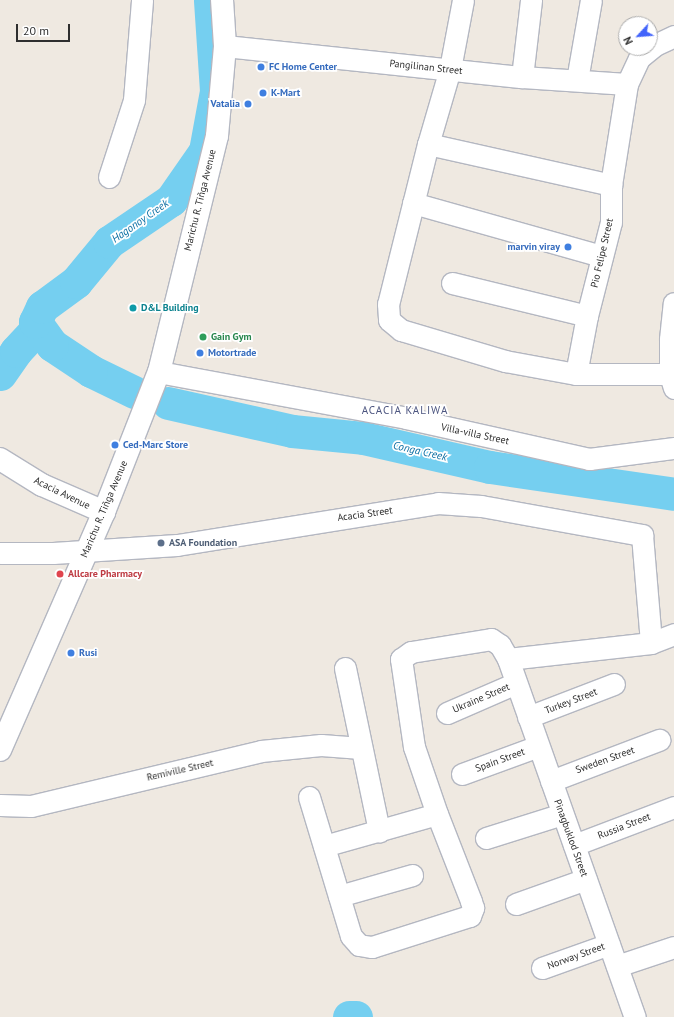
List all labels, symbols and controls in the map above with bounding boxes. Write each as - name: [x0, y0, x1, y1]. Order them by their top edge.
- scale bar: [18, 16, 72, 42]
- north arrow: [618, 16, 658, 56]
- text: 20 m: [23, 23, 49, 38]
- text: N: [620, 35, 636, 47]
- street label: Pangilinan Street: [389, 57, 463, 77]
- place label: FC Home Center: [269, 61, 338, 73]
- marker: FC Home Center: [256, 62, 266, 72]
- place label: K-Mart: [271, 87, 300, 99]
- marker: K-Mart: [258, 88, 268, 98]
- place label: Vatalia: [211, 98, 240, 110]
- marker: Vatalia: [243, 99, 253, 109]
- street label: Marichu R. Tiñga Avenue: [181, 147, 219, 253]
- water label: Hagonoy Creek: [109, 196, 171, 246]
- street label: Pio Felipe Street: [588, 217, 616, 289]
- place label: marvin viray: [507, 241, 560, 253]
- marker: marvin viray: [563, 242, 573, 252]
- place label: D&L Building: [141, 302, 199, 314]
- marker: D&L Building: [128, 303, 138, 313]
- place label: Gain Gym: [211, 331, 252, 343]
- marker: Gain Gym: [198, 332, 208, 342]
- place label: Motortrade: [208, 347, 256, 359]
- marker: Motortrade: [195, 348, 205, 358]
- district label: ACACIA KALIWA: [361, 403, 449, 417]
- street label: Villa-villa Street: [440, 421, 510, 447]
- water label: Conga Creek: [392, 438, 448, 464]
- place label: Ced-Marc Store: [123, 439, 188, 451]
- marker: Ced-Marc Store: [110, 440, 120, 450]
- street label: Marichu R. Tiñga Avenue: [78, 458, 130, 560]
- street label: Acacia Avenue: [32, 474, 92, 512]
- street label: Acacia Street: [337, 504, 393, 524]
- place label: ASA Foundation: [169, 537, 238, 549]
- marker: ASA Foundation: [156, 538, 166, 548]
- place label: Allcare Pharmacy: [68, 568, 142, 580]
- marker: Allcare Pharmacy: [55, 569, 65, 579]
- place label: Rusi: [79, 647, 97, 659]
- marker: Rusi: [66, 648, 76, 658]
- street label: Ukraine Street: [451, 681, 511, 715]
- street label: Turkey Street: [543, 685, 599, 717]
- street label: Sweden Street: [574, 744, 636, 776]
- street label: Spain Street: [473, 745, 527, 775]
- street label: Remiville Street: [146, 757, 214, 783]
- street label: Pinagbuklod Street: [551, 798, 591, 878]
- street label: Russia Street: [596, 810, 652, 842]
- street label: Norway Street: [545, 940, 607, 972]

